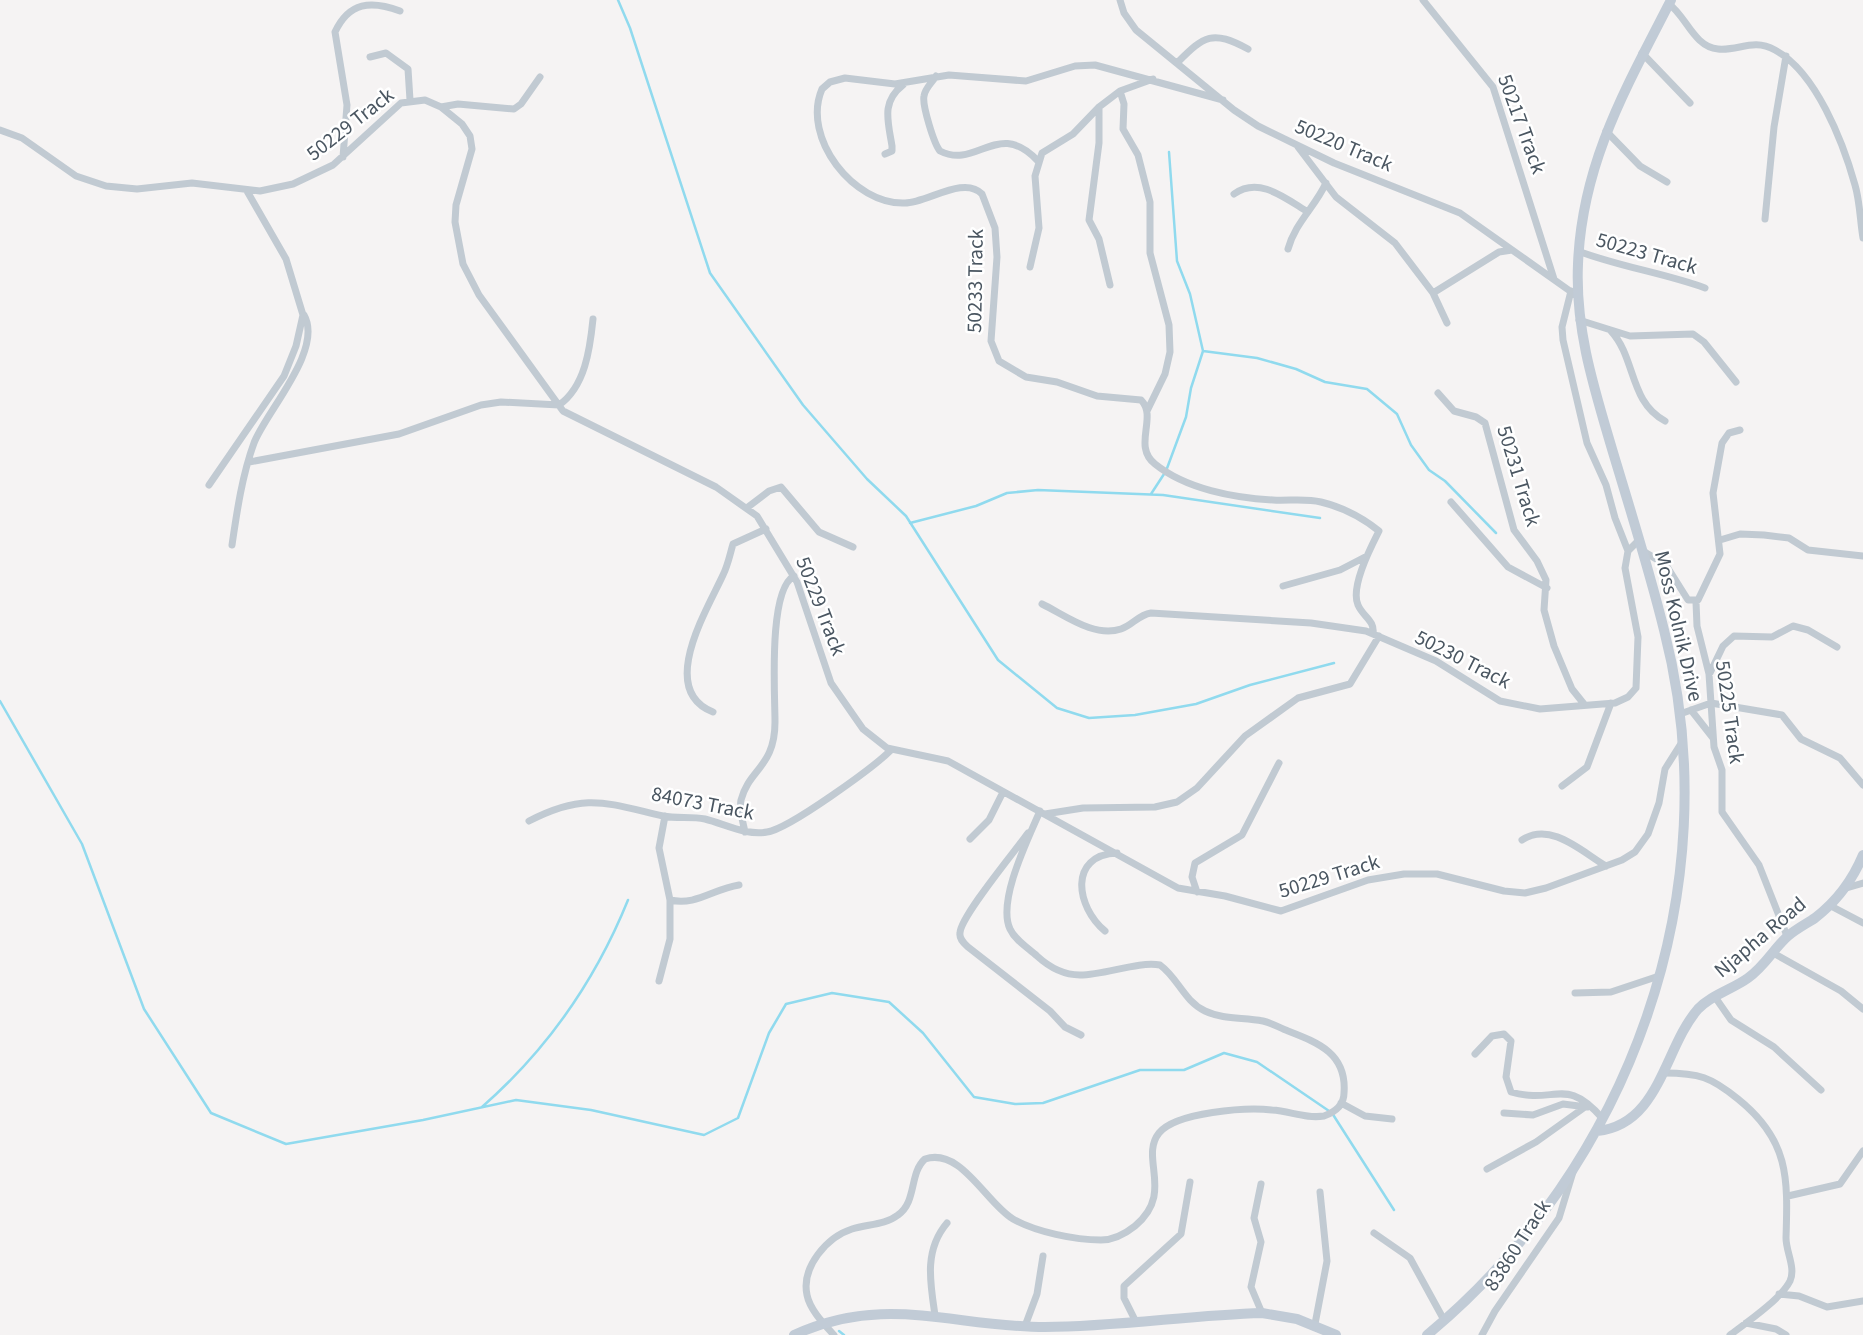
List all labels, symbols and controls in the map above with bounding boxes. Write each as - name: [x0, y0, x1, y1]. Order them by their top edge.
- street label: 50217 Track: [1490, 70, 1554, 179]
- street label: 50229 Track: [300, 80, 401, 168]
- street label: 50220 Track: [1290, 111, 1398, 179]
- street label: 50223 Track: [1593, 224, 1702, 282]
- street label: 50233 Track: [959, 228, 991, 333]
- street label: 50231 Track: [1489, 422, 1549, 531]
- street label: Moss Kolnik Drive: [1647, 548, 1711, 704]
- street label: 50229 Track: [788, 552, 854, 660]
- street label: 50230 Track: [1410, 622, 1517, 696]
- street label: 50225 Track: [1708, 658, 1752, 766]
- street label: 84073 Track: [649, 778, 758, 828]
- street label: 50229 Track: [1275, 846, 1384, 906]
- street label: Njapha Road: [1707, 889, 1813, 985]
- street label: 83860 Track: [1476, 1193, 1558, 1297]

